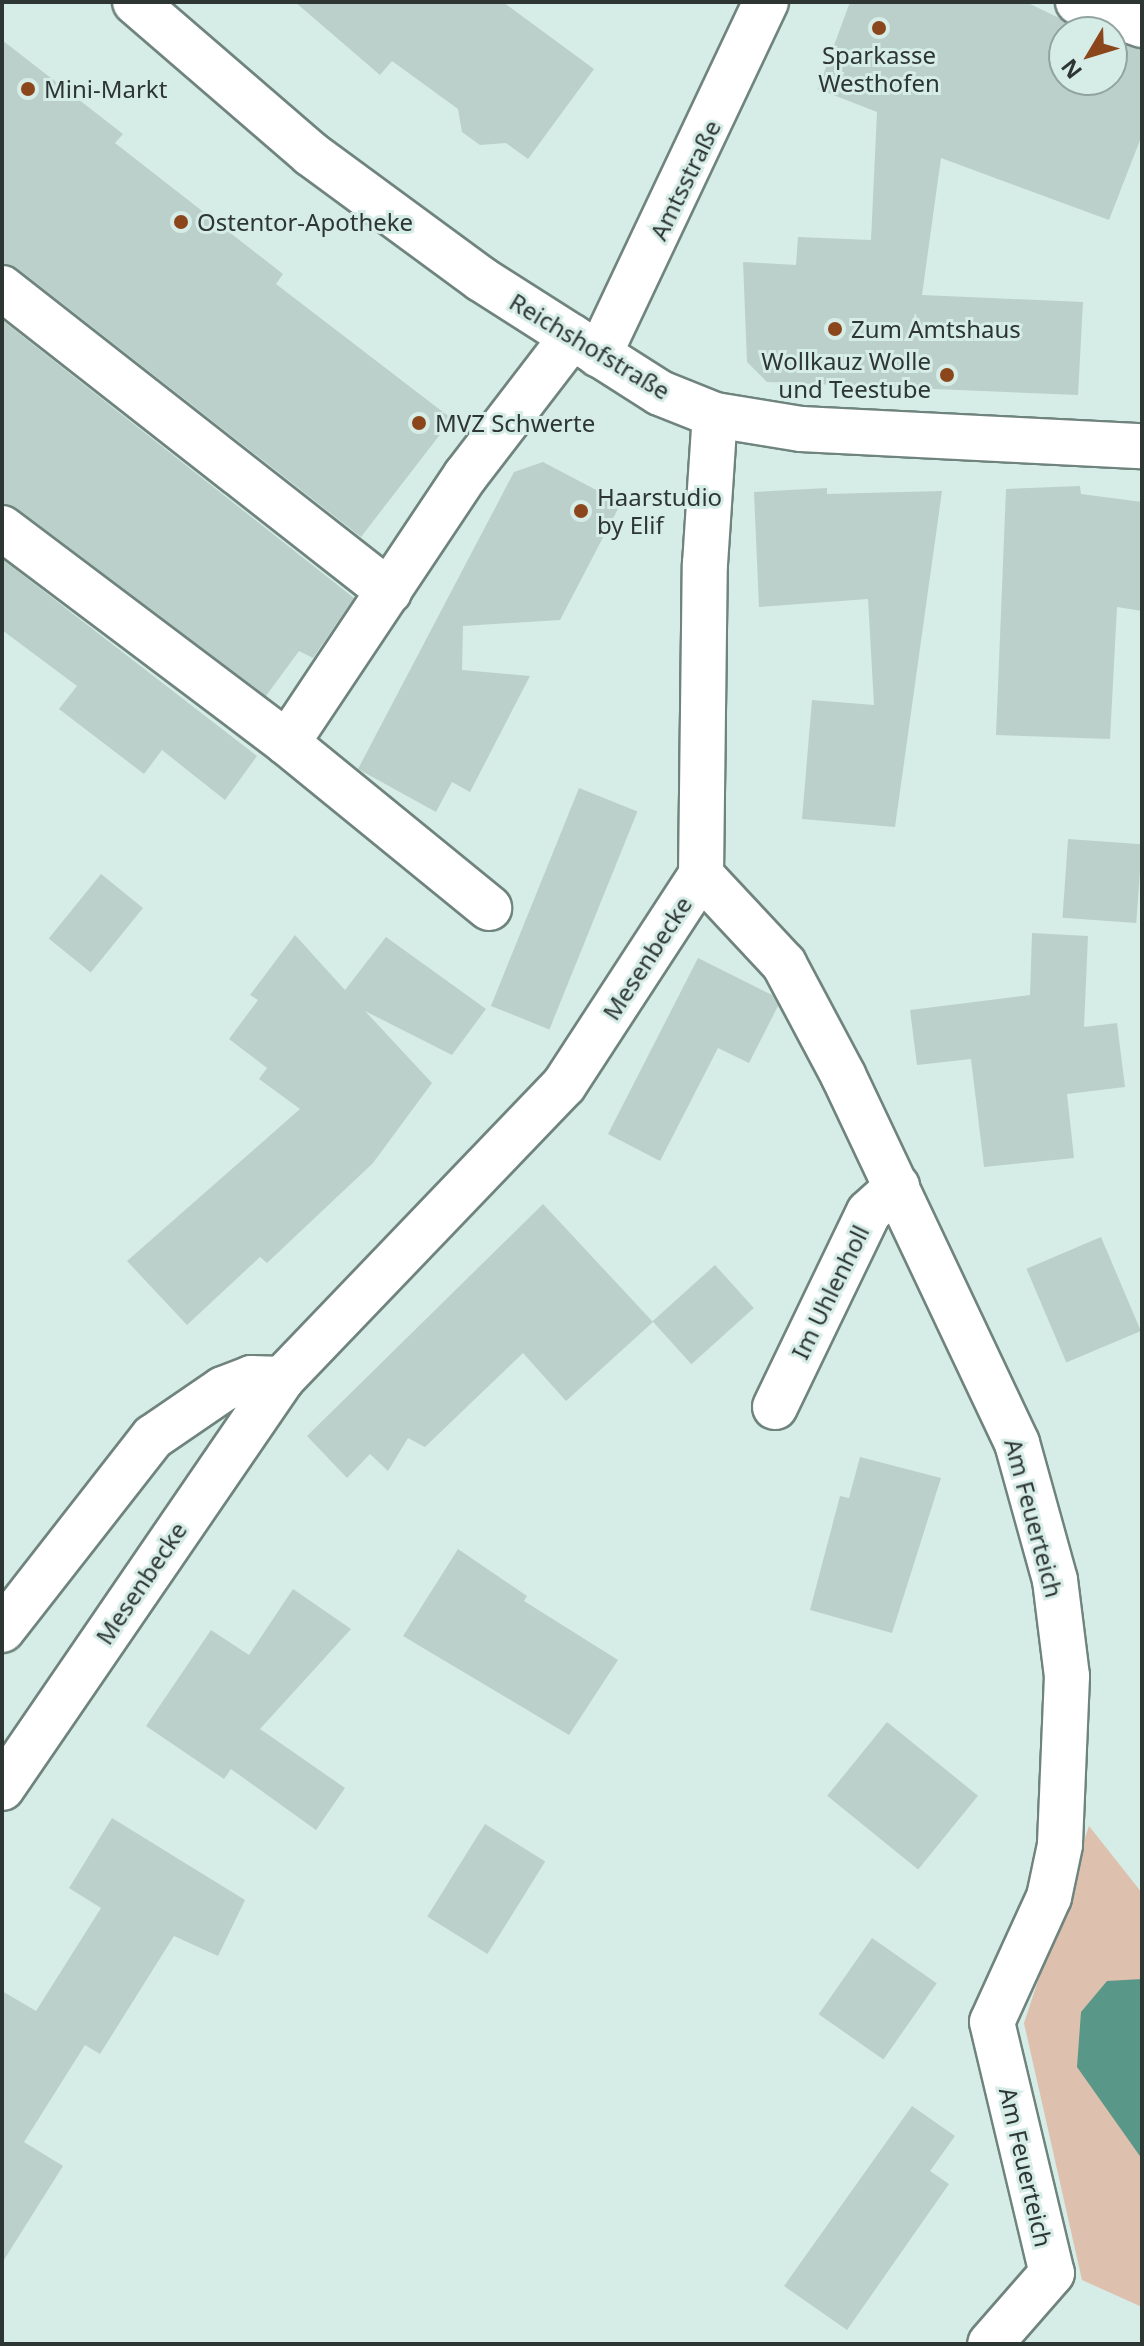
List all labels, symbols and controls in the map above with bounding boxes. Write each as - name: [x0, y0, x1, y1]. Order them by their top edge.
- north arrow: [1048, 16, 1128, 96]
- marker: Sparkasse Westhofen: [870, 19, 888, 37]
- place label: Sparkasse Westhofen: [818, 41, 940, 97]
- text: N: [1053, 53, 1088, 86]
- place label: Mini-Markt: [44, 75, 167, 103]
- marker: Mini-Markt: [19, 80, 37, 98]
- street label: Amtsstraße: [644, 115, 726, 245]
- place label: Ostentor-Apotheke: [197, 208, 413, 236]
- marker: Ostentor-Apotheke: [172, 213, 190, 231]
- street label: Reichshofstraße: [505, 287, 675, 405]
- place label: Zum Amtshaus: [851, 315, 1021, 343]
- marker: Zum Amtshaus: [826, 320, 844, 338]
- place label: Wollkauz Wolle und Teestube: [761, 347, 931, 403]
- marker: Wollkauz Wolle und Teestube: [938, 366, 956, 384]
- place label: MVZ Schwerte: [435, 409, 595, 437]
- marker: MVZ Schwerte: [410, 414, 428, 432]
- place label: Haarstudio by Elif: [597, 483, 722, 539]
- marker: Haarstudio by Elif: [572, 502, 590, 520]
- street label: Mesenbecke: [596, 891, 698, 1025]
- street label: Im Uhlenholl: [785, 1220, 875, 1364]
- street label: Am Feuerteich: [999, 1436, 1069, 1600]
- street label: Mesenbecke: [90, 1516, 192, 1650]
- street label: Am Feuerteich: [994, 2084, 1058, 2250]

